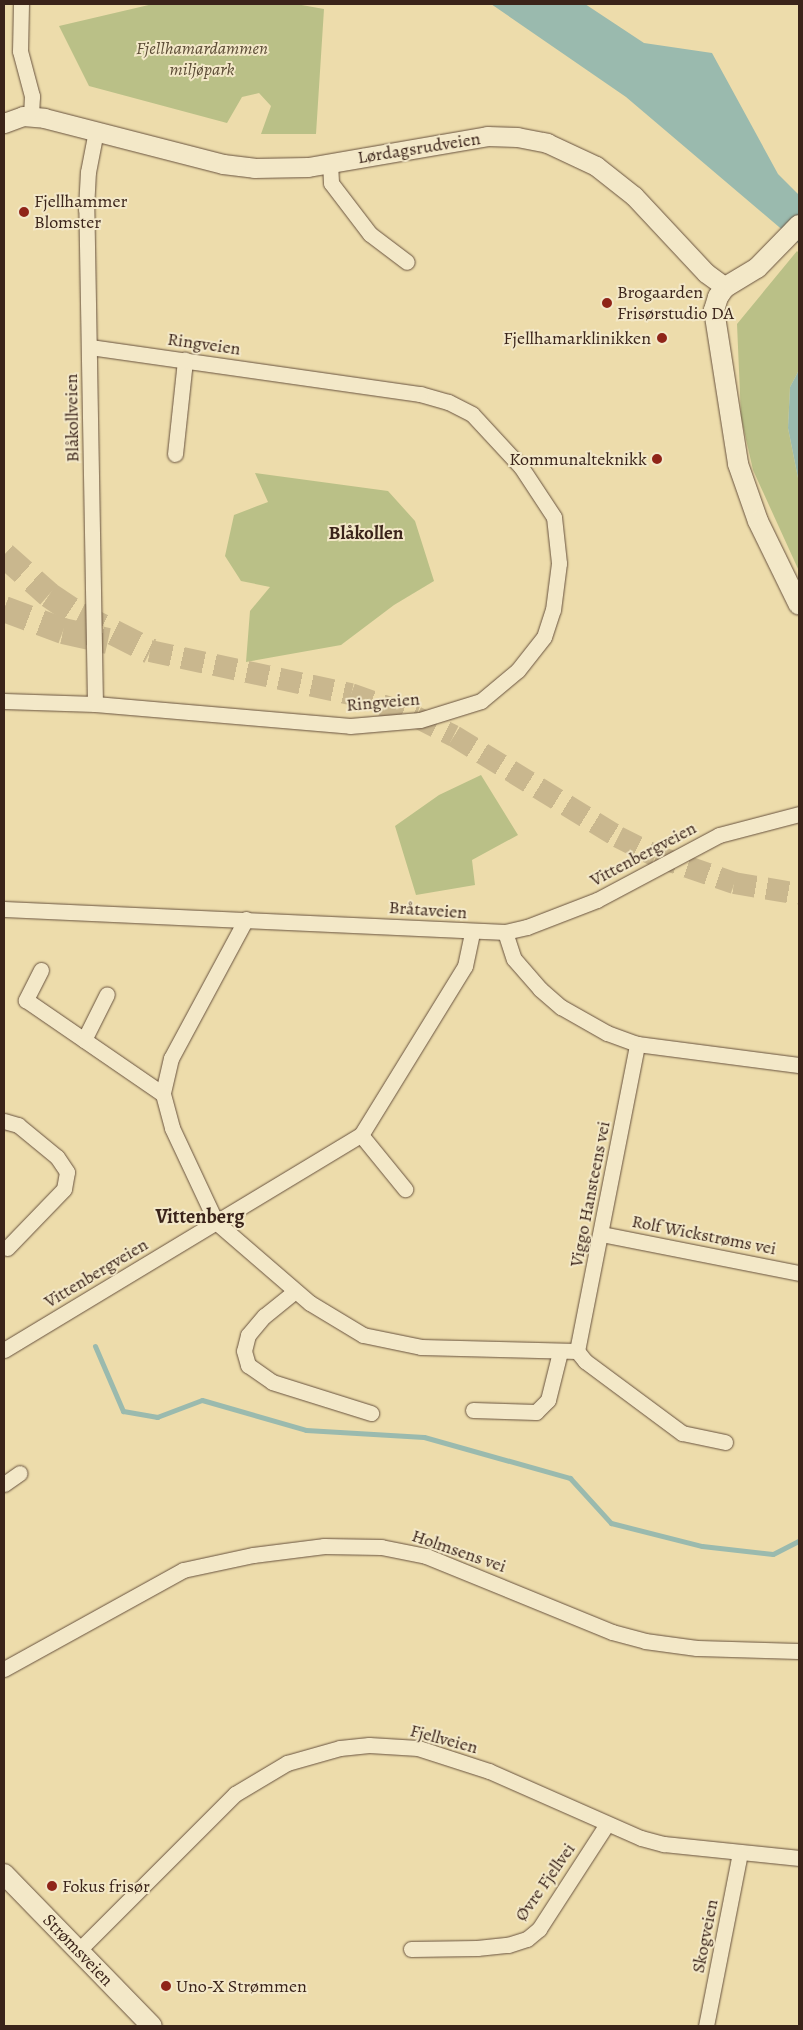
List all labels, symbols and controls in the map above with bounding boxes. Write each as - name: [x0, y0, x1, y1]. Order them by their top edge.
- park label: Fjellhamardammen miljøpark: [136, 38, 268, 80]
- street label: Lørdagsrudveien: [356, 128, 482, 168]
- place label: Fjellhammer Blomster: [34, 191, 127, 233]
- marker: Fjellhammer Blomster: [18, 206, 30, 218]
- place label: Brogaarden Frisørstudio DA: [617, 282, 734, 324]
- marker: Brogaarden Frisørstudio DA: [601, 297, 613, 309]
- place label: Fjellhamarklinikken: [503, 327, 651, 349]
- street label: Ringveien: [166, 328, 242, 360]
- marker: Fjellhamarklinikken: [655, 331, 669, 345]
- street label: Blåkollveien: [60, 373, 84, 463]
- place label: Kommunalteknikk: [509, 448, 647, 470]
- marker: Kommunalteknikk: [651, 453, 663, 465]
- district label: Blåkollen: [329, 523, 403, 545]
- street label: Ringveien: [345, 688, 421, 716]
- street label: Vittenbergveien: [586, 817, 700, 891]
- street label: Bråtaveien: [388, 896, 468, 924]
- street label: Viggo Hansteens vei: [565, 1119, 615, 1269]
- district label: Vittenberg: [155, 1204, 245, 1228]
- street label: Rolf Wickstrøms vei: [630, 1210, 778, 1260]
- street label: Vittenbergveien: [40, 1234, 152, 1312]
- street label: Holmsens vei: [409, 1525, 509, 1577]
- street label: Fjellveien: [408, 1720, 480, 1758]
- street label: Øvre Fjellvei: [510, 1839, 580, 1925]
- place label: Fokus frisør: [62, 1875, 150, 1897]
- marker: Fokus frisør: [46, 1880, 58, 1892]
- street label: Skogveien: [687, 1897, 723, 1975]
- street label: Strømsveien: [38, 1909, 118, 1991]
- place label: Uno-X Strømmen: [176, 1975, 307, 1997]
- marker: Uno-X Strømmen: [160, 1980, 172, 1992]

